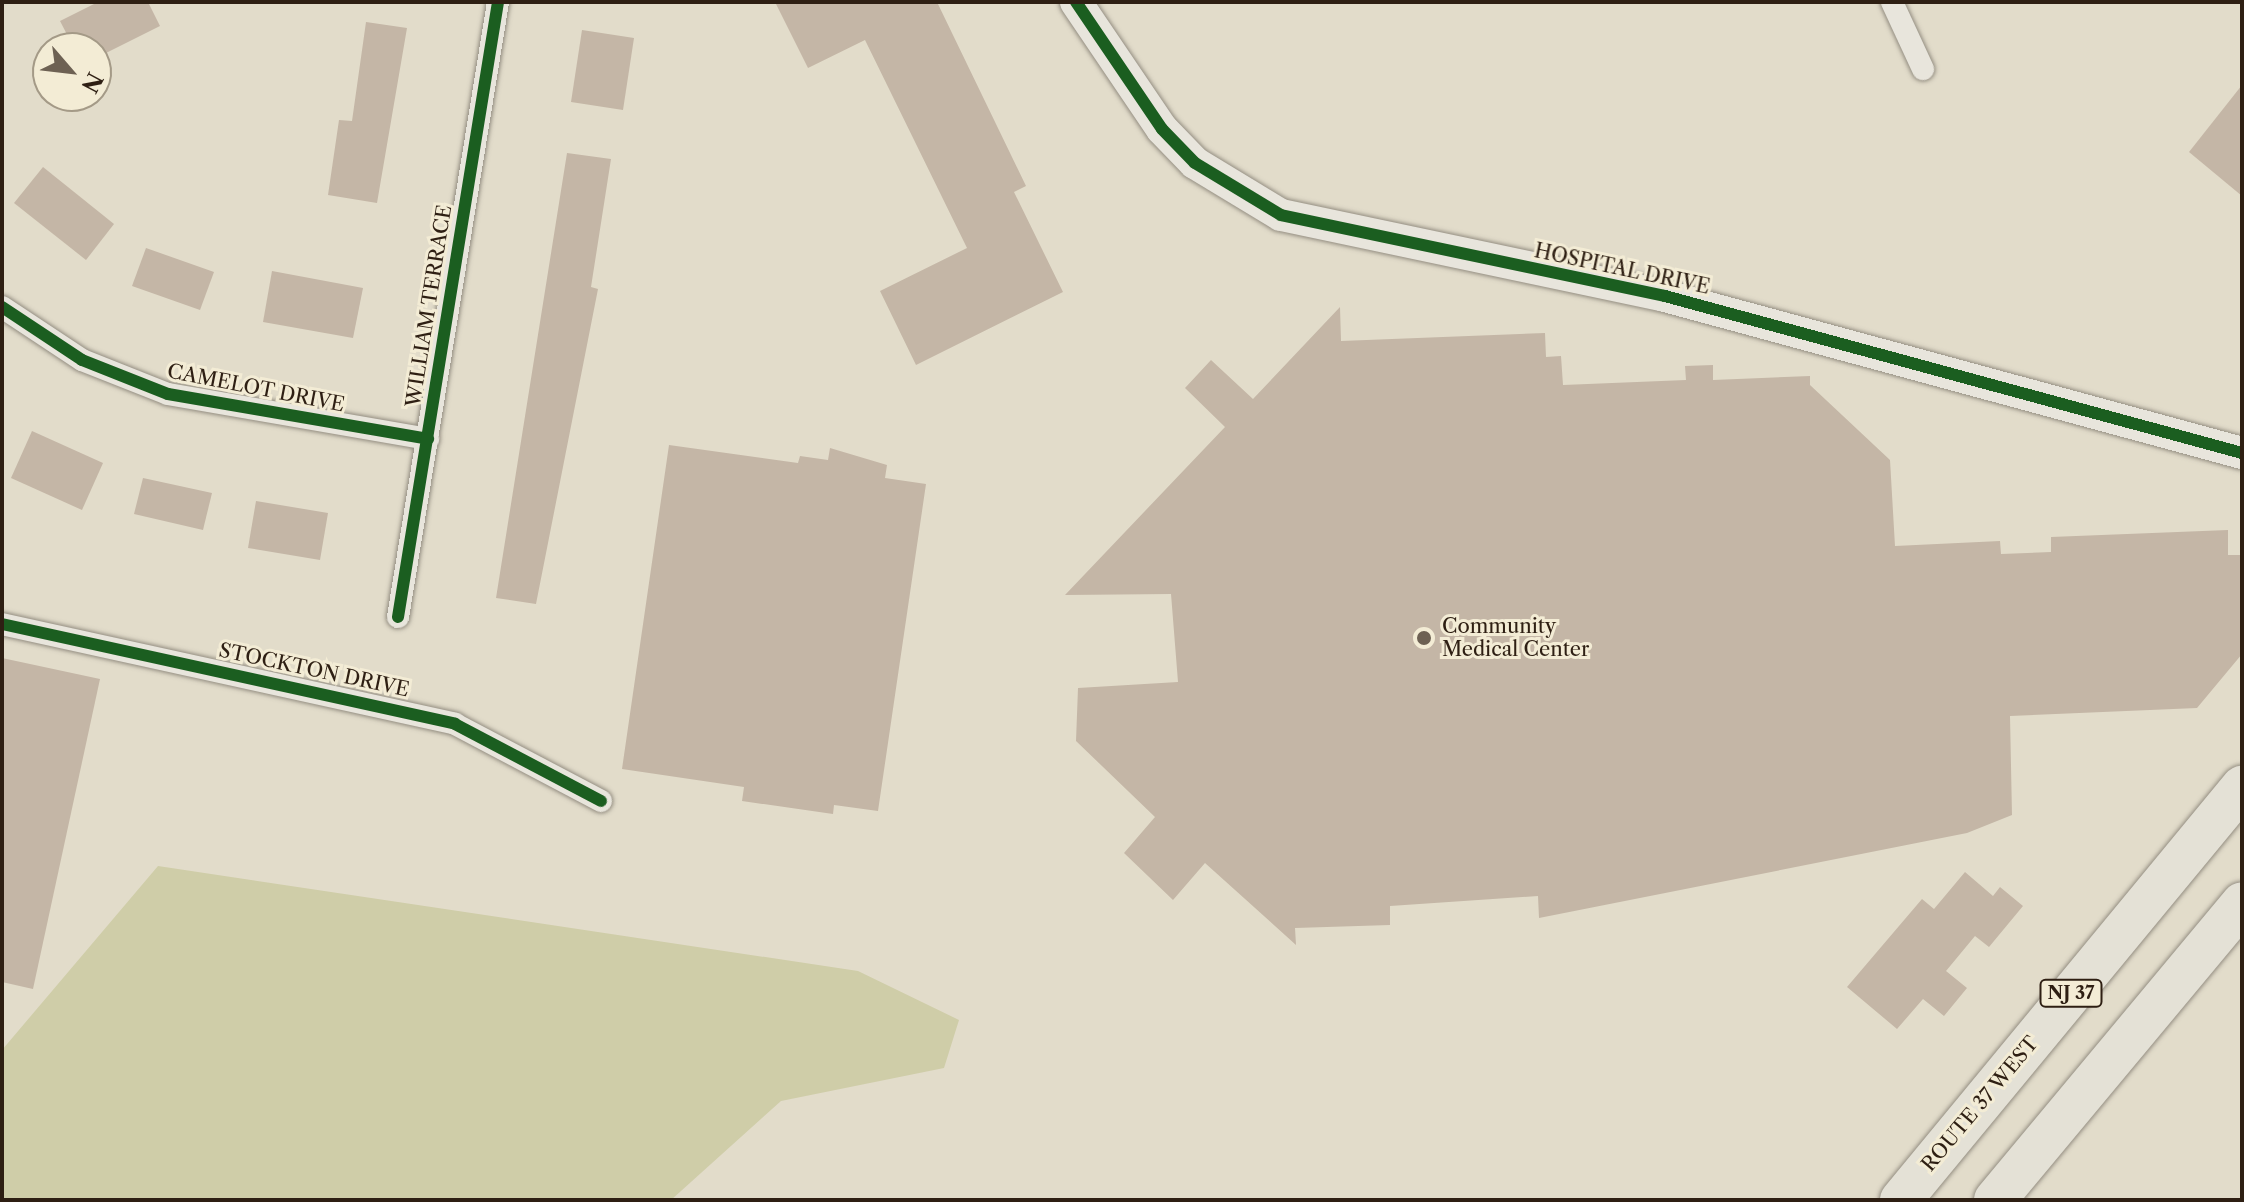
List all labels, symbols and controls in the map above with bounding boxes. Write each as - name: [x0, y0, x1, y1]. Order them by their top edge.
- north arrow: [32, 32, 112, 112]
- text: N: [75, 68, 108, 97]
- street label: WILLIAM TERRACE: [401, 203, 457, 409]
- street label: HOSPITAL DRIVE: [1532, 239, 1712, 299]
- street label: CAMELOT DRIVE: [165, 359, 347, 417]
- place label: Community Medical Center: [1442, 614, 1589, 661]
- marker: Community Medical Center: [1413, 627, 1435, 649]
- street label: STOCKTON DRIVE: [217, 638, 411, 702]
- road number: NJ 37: [2039, 979, 2103, 1007]
- street label: ROUTE 37 WEST: [1916, 1031, 2044, 1177]

